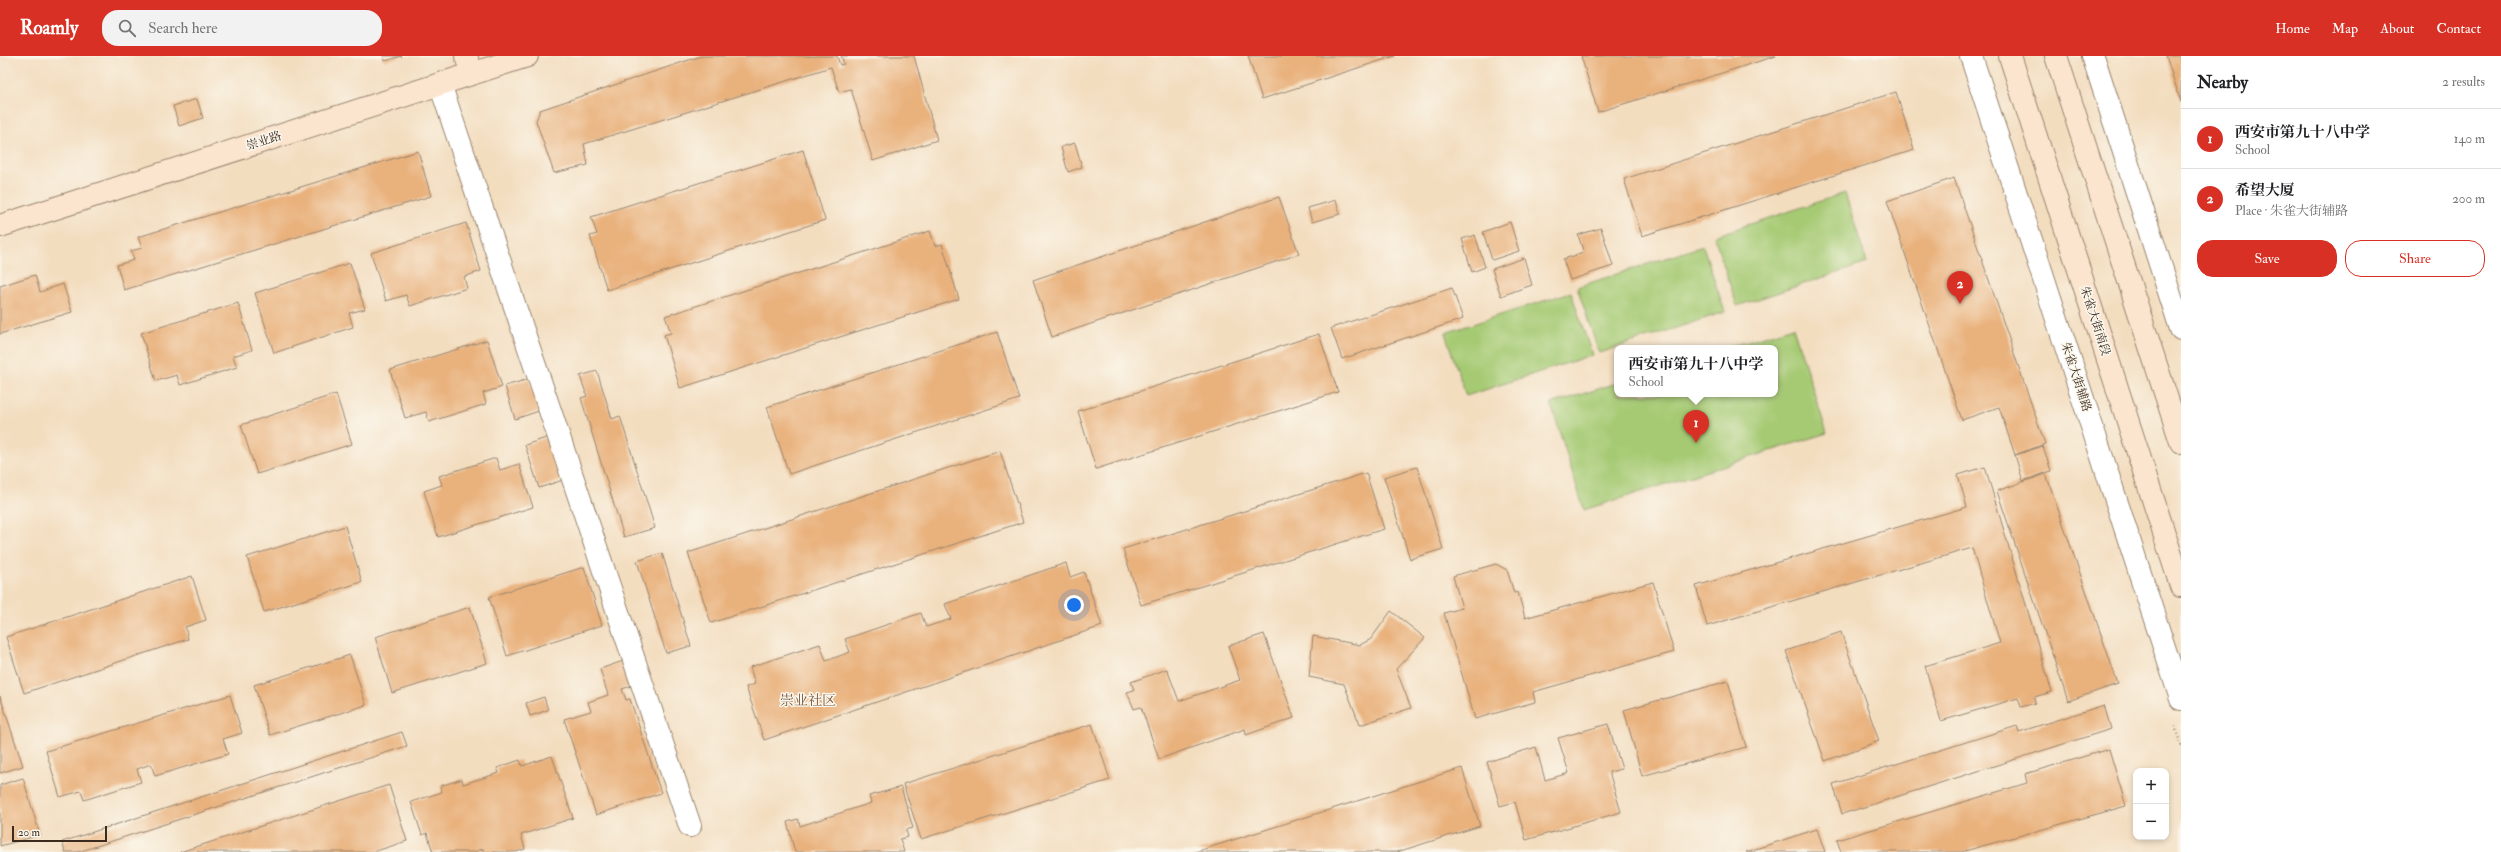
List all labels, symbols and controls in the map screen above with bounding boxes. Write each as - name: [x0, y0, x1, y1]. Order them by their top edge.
- search box: [102, 10, 382, 46]
- text: Roamly: [20, 16, 78, 40]
- icon: search: [116, 17, 138, 39]
- text: Search here: [148, 19, 218, 38]
- text: Home: [2275, 20, 2310, 37]
- text: Map: [2332, 20, 2358, 37]
- text: About: [2380, 20, 2414, 37]
- text: Contact: [2436, 20, 2481, 37]
- text: Nearby: [2197, 72, 2248, 93]
- text: 2 results: [2442, 74, 2485, 90]
- text: 西安市第九十八中学: [2235, 123, 2370, 142]
- street label: 崇业路: [245, 128, 283, 154]
- text: 1: [2208, 131, 2212, 147]
- text: 140 m: [2454, 131, 2485, 147]
- text: School: [2235, 142, 2270, 158]
- text: 希望大厦: [2235, 181, 2295, 200]
- text: 2: [2207, 191, 2213, 207]
- text: 200 m: [2452, 191, 2485, 207]
- text: Place · 朱雀大街辅路: [2235, 203, 2348, 219]
- button: Save: [2197, 240, 2337, 277]
- button: Share: [2345, 240, 2485, 277]
- pin: 2: [1947, 271, 1973, 304]
- street label: 朱雀大街南段: [2077, 284, 2113, 358]
- street label: 朱雀大街辅路: [2058, 340, 2094, 414]
- popup: [1614, 345, 1778, 397]
- text: 西安市第九十八中学: [1628, 355, 1764, 374]
- text: School: [1628, 374, 1664, 390]
- pin: 1: [1683, 410, 1709, 443]
- your location: [1064, 595, 1084, 615]
- district label: 崇业社区: [780, 692, 836, 709]
- map controls: [2133, 768, 2169, 840]
- button: +: [2133, 768, 2169, 804]
- button: −: [2133, 804, 2169, 840]
- scale bar: [12, 824, 107, 843]
- text: 20 m: [18, 826, 40, 839]

